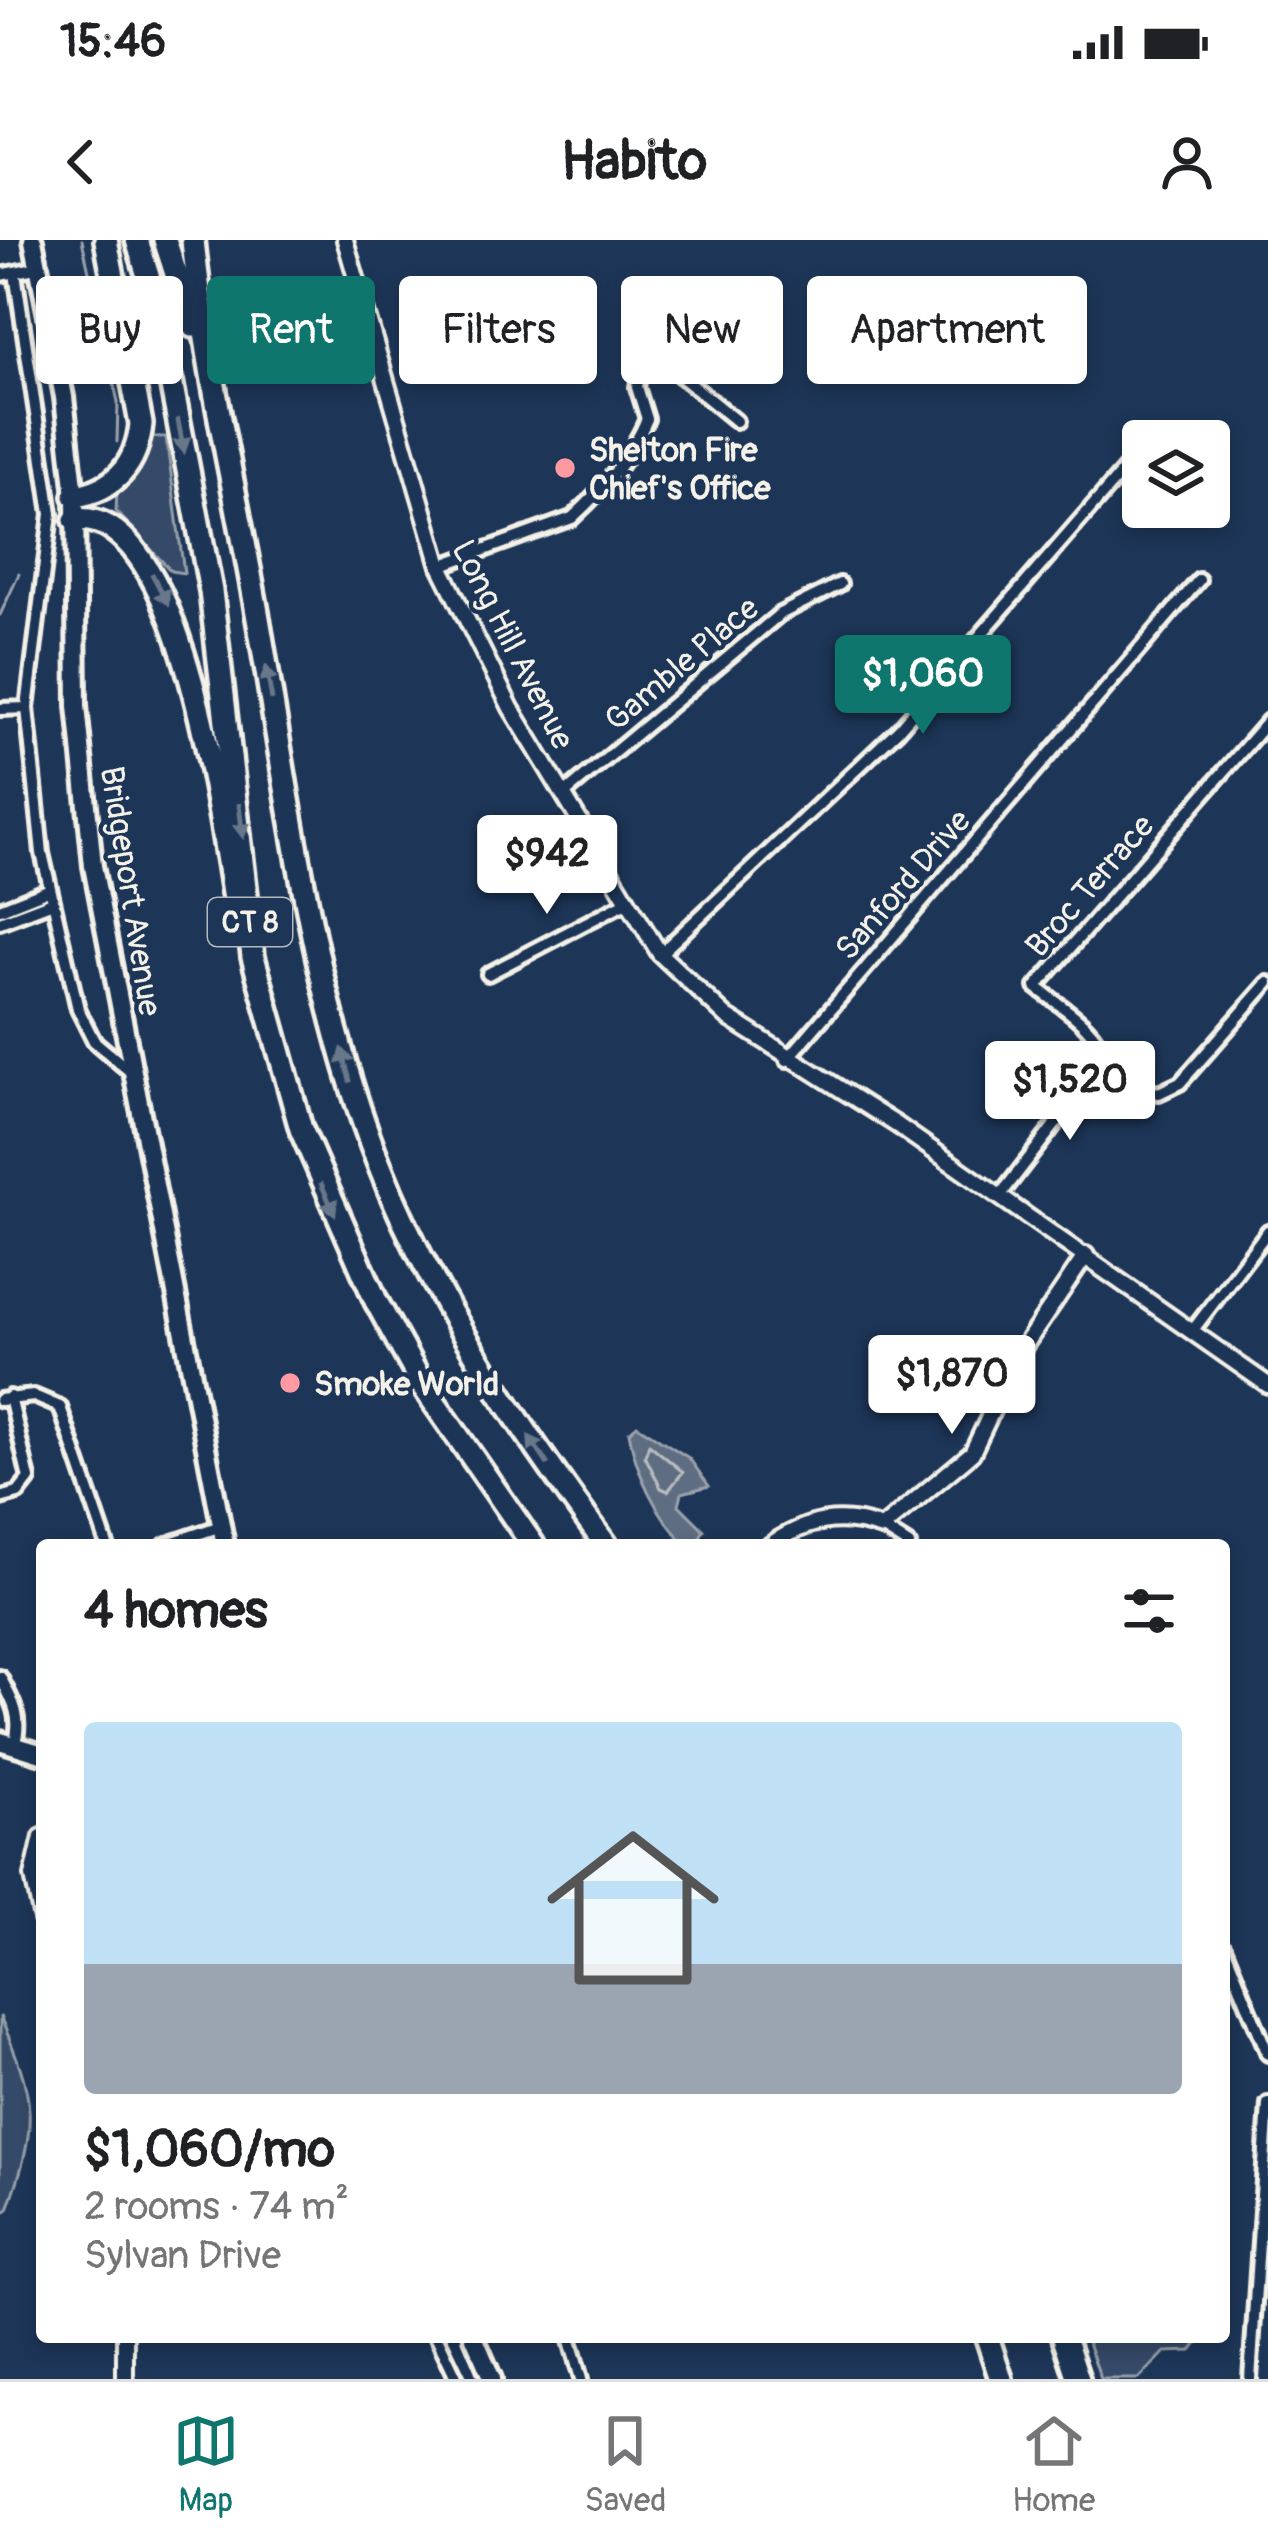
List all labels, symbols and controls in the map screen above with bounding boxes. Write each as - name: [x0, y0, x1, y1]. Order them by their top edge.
- text: 15:46: [60, 14, 166, 70]
- text: Habito: [561, 128, 707, 196]
- icon: back: [48, 129, 114, 195]
- icon: person: [1154, 129, 1220, 195]
- chip: Buy: [36, 276, 183, 384]
- chip: Rent: [207, 276, 375, 384]
- chip: Filters: [399, 276, 597, 384]
- chip: New: [621, 276, 783, 384]
- chip: Apartment: [807, 276, 1087, 384]
- one-way arrow: [172, 417, 191, 455]
- map controls: [1122, 420, 1230, 528]
- button: layers: [1122, 420, 1230, 528]
- place label: Shelton Fire Chief's Office: [589, 430, 771, 509]
- marker: Shelton Fire Chief's Office: [552, 455, 578, 481]
- street label: Long Hill Avenue: [442, 533, 583, 756]
- one-way arrow: [149, 571, 170, 606]
- street label: Gamble Place: [597, 588, 767, 740]
- pin: $1,060: [825, 635, 1021, 737]
- text: $1,060: [862, 649, 984, 698]
- one-way arrow: [260, 664, 279, 701]
- street label: Bridgeport Avenue: [91, 764, 170, 1019]
- street label: Sanford Drive: [827, 801, 980, 969]
- one-way arrow: [231, 803, 250, 840]
- street label: Broc Terrace: [1017, 806, 1163, 966]
- pin: $942: [476, 815, 618, 917]
- text: $942: [504, 829, 590, 878]
- road number: CT 8: [208, 898, 292, 946]
- pin: $1,520: [972, 1041, 1168, 1143]
- one-way arrow: [336, 1047, 355, 1084]
- text: $1,520: [1012, 1055, 1128, 1104]
- one-way arrow: [318, 1182, 338, 1217]
- pin: $1,870: [854, 1335, 1050, 1437]
- text: $1,870: [895, 1349, 1009, 1398]
- place label: Smoke World: [314, 1364, 499, 1405]
- marker: Smoke World: [277, 1370, 303, 1396]
- one-way arrow: [527, 1434, 550, 1466]
- icon: filters: [1116, 1578, 1182, 1644]
- text: 4 homes: [84, 1579, 268, 1643]
- icon: home: [525, 1800, 741, 2016]
- text: $1,060/mo: [84, 2118, 335, 2182]
- text: 2 rooms · 74 m²: [84, 2182, 349, 2231]
- text: Sylvan Drive: [84, 2231, 281, 2280]
- tab: Map: [173, 2408, 239, 2521]
- tab: Saved: [584, 2408, 666, 2521]
- tab: Home: [1012, 2408, 1095, 2521]

